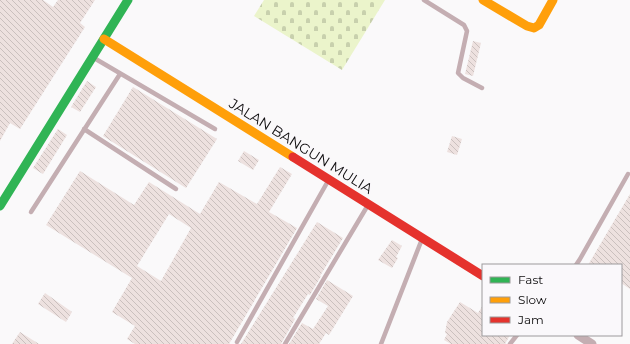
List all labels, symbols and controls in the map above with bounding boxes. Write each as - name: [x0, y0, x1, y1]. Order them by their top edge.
- street label: JALAN BANGUN MULIA: [225, 94, 377, 198]
- legend: [482, 264, 622, 336]
- text: Fast: [518, 272, 543, 287]
- text: Slow: [518, 292, 547, 307]
- text: Jam: [517, 312, 544, 327]

